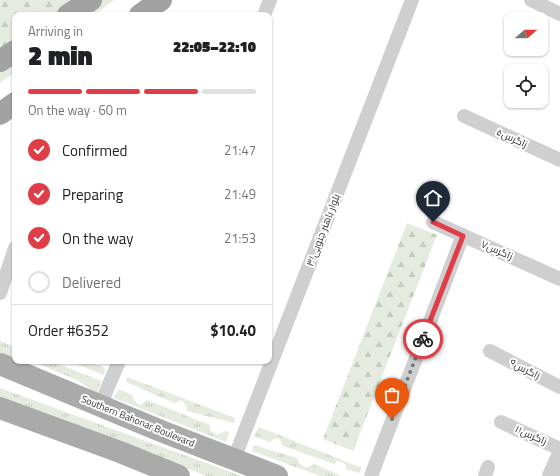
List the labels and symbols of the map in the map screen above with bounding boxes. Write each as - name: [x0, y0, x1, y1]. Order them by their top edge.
- north arrow: [504, 12, 548, 56]
- street label: زاگرس۵: [494, 125, 530, 151]
- pin: [416, 181, 450, 222]
- street label: بلوار باهنر جنوبی۳۱: [302, 192, 344, 268]
- street label: زاگرس۷: [479, 236, 515, 264]
- courier: [403, 319, 443, 359]
- street label: ۹زاگرس: [507, 355, 543, 383]
- pin: [375, 378, 409, 419]
- street label: Southern Bahonar Boulevard: [79, 391, 197, 451]
- street label: زاگرس۱۱: [513, 421, 549, 449]

